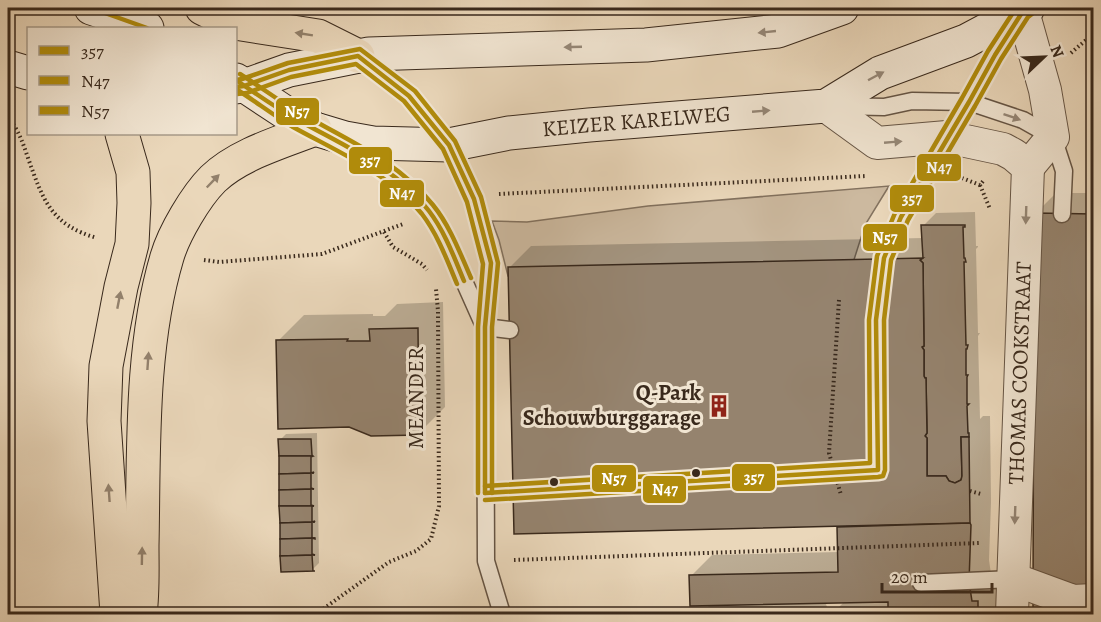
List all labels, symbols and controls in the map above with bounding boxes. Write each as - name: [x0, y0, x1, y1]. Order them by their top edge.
- legend: [27, 27, 237, 135]
- one-way arrow: [757, 27, 776, 37]
- north arrow: [1014, 27, 1074, 87]
- one-way arrow: [295, 29, 314, 38]
- text: 357: [81, 39, 104, 63]
- text: N: [1044, 42, 1069, 62]
- one-way arrow: [563, 43, 582, 52]
- text: N47: [81, 69, 110, 93]
- one-way arrow: [868, 71, 885, 81]
- line badge: N57: [275, 97, 320, 126]
- text: N57: [81, 99, 110, 123]
- street label: KEIZER KARELWEG: [541, 99, 732, 145]
- text: N57: [284, 101, 310, 123]
- one-way arrow: [752, 106, 771, 116]
- one-way arrow: [1004, 112, 1022, 122]
- one-way arrow: [884, 137, 903, 147]
- line badge: 357: [348, 146, 393, 175]
- text: 357: [360, 150, 380, 172]
- line badge: N47: [916, 153, 962, 182]
- text: N47: [926, 157, 952, 179]
- one-way arrow: [205, 175, 219, 189]
- line badge: N47: [379, 179, 425, 208]
- text: N47: [389, 183, 415, 205]
- line badge: 357: [889, 184, 935, 213]
- text: 357: [902, 188, 922, 210]
- one-way arrow: [1022, 206, 1031, 225]
- line badge: N57: [862, 223, 908, 252]
- text: N57: [872, 227, 898, 249]
- street label: THOMAS COOKSTRAAT: [1001, 261, 1039, 485]
- one-way arrow: [115, 290, 124, 309]
- street label: MEANDER: [401, 346, 431, 449]
- one-way arrow: [144, 352, 153, 371]
- place label: Q-Park Schouwburggarage: [523, 378, 702, 433]
- building icon: Q-Park Schouwburggarage: [706, 393, 732, 419]
- line badge: 357: [731, 463, 776, 492]
- line badge: N57: [591, 464, 637, 493]
- unlabelled marker: [690, 467, 702, 479]
- text: 357: [744, 467, 764, 489]
- text: N57: [601, 468, 627, 490]
- line badge: N47: [642, 475, 687, 504]
- unlabelled marker: [548, 476, 560, 488]
- text: N47: [652, 479, 678, 501]
- one-way arrow: [104, 484, 114, 503]
- one-way arrow: [1011, 505, 1020, 524]
- one-way arrow: [137, 547, 147, 566]
- scale bar: [882, 556, 992, 594]
- text: 20 m: [891, 565, 928, 589]

